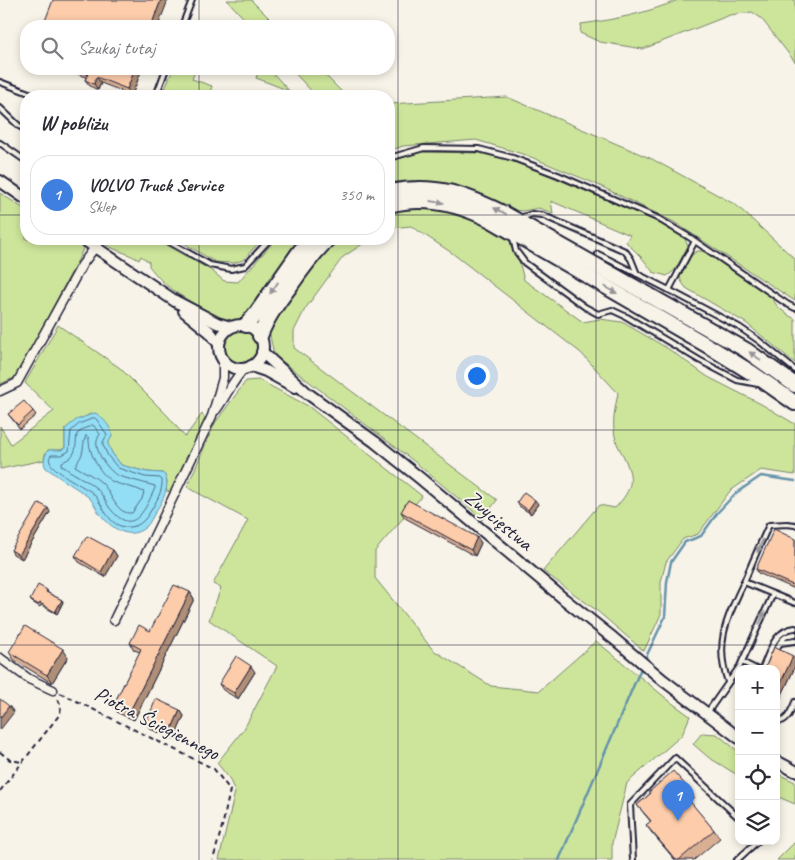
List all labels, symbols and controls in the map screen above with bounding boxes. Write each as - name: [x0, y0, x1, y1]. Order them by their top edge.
- search box: [20, 20, 395, 75]
- icon: search: [38, 34, 66, 62]
- text: Szukaj tutaj: [78, 36, 155, 60]
- text: W pobliżu: [40, 110, 107, 136]
- text: VOLVO Truck Service: [88, 173, 223, 197]
- text: 1: [53, 185, 61, 205]
- text: 350 m: [340, 185, 374, 205]
- text: Sklep: [88, 197, 116, 217]
- one-way arrow: [429, 198, 445, 206]
- one-way arrow: [493, 207, 507, 215]
- one-way arrow: [269, 282, 279, 295]
- one-way arrow: [603, 286, 618, 294]
- one-way arrow: [748, 351, 762, 361]
- your location: [464, 363, 490, 389]
- street label: Zwycięstwa: [460, 484, 540, 557]
- one-way arrow: [755, 539, 763, 553]
- one-way arrow: [759, 611, 767, 625]
- map controls: [735, 665, 780, 845]
- button: +: [735, 665, 780, 710]
- street label: Piotra Ściegiennego: [90, 680, 225, 766]
- button: −: [735, 710, 780, 755]
- button: locate: [735, 755, 780, 800]
- pin: 1: [662, 780, 694, 821]
- button: layers: [735, 800, 780, 845]

